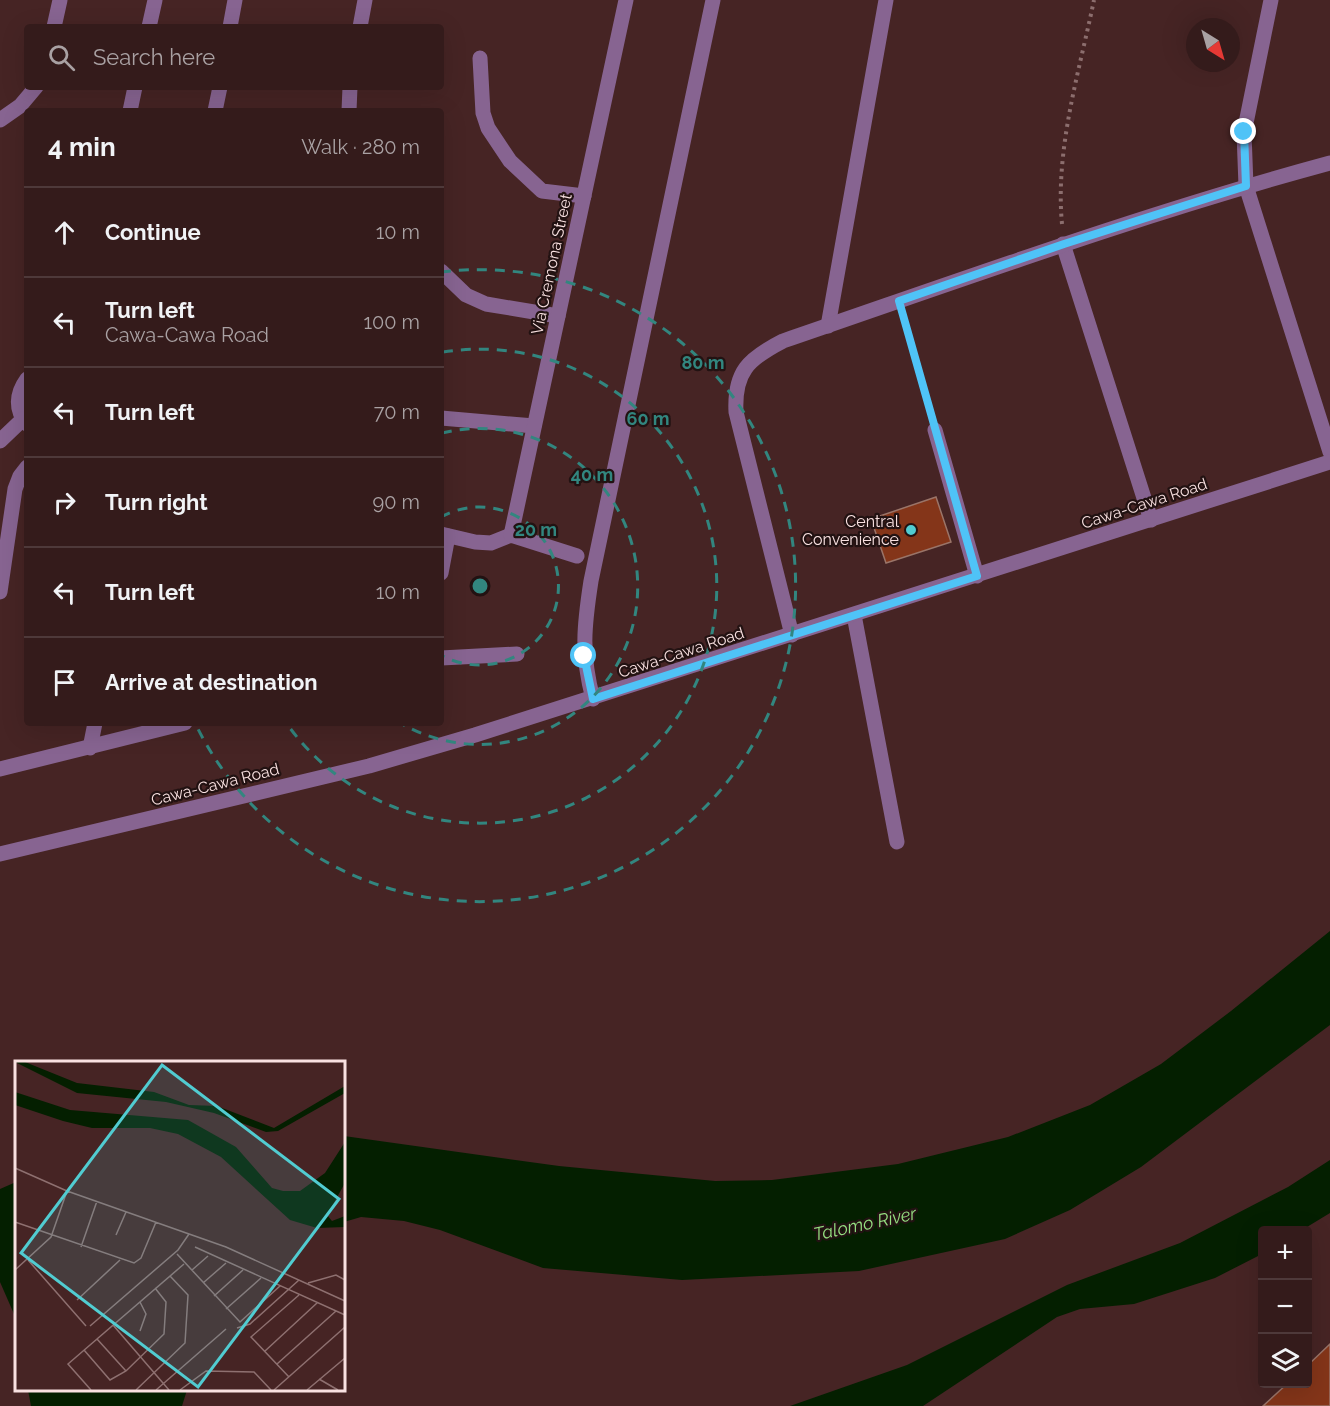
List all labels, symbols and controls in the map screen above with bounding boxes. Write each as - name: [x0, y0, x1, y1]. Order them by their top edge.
- north arrow: [1186, 18, 1240, 72]
- search box: [24, 24, 444, 90]
- icon: search: [45, 41, 78, 74]
- text: Search here: [93, 44, 215, 70]
- route end: [1230, 118, 1256, 144]
- text: 4 min: [48, 132, 116, 162]
- text: Walk · 280 m: [301, 135, 420, 159]
- street label: Via Cremona Street: [527, 191, 576, 336]
- icon: ahead: [48, 216, 81, 249]
- text: Continue: [105, 219, 201, 245]
- text: 10 m: [376, 220, 420, 244]
- text: Turn left: [105, 297, 195, 323]
- icon: left: [48, 306, 81, 339]
- text: 100 m: [363, 310, 420, 334]
- text: Cawa-Cawa Road: [105, 323, 269, 347]
- text: 80 m: [681, 352, 725, 373]
- icon: left: [48, 396, 81, 429]
- text: Turn left: [105, 399, 195, 425]
- text: 70 m: [374, 400, 420, 424]
- text: 60 m: [626, 408, 670, 429]
- text: 40 m: [571, 464, 613, 485]
- street label: Cawa-Cawa Road: [1079, 474, 1209, 533]
- icon: right: [48, 486, 81, 519]
- text: Turn right: [105, 489, 208, 515]
- text: 90 m: [373, 490, 420, 514]
- place label: Central Convenience: [802, 512, 900, 549]
- text: 20 m: [515, 519, 557, 540]
- marker: Central Convenience: [904, 523, 918, 537]
- icon: left: [48, 576, 81, 609]
- centre of rings: [470, 576, 490, 596]
- text: Turn left: [105, 579, 195, 605]
- text: 10 m: [376, 580, 420, 604]
- street label: Cawa-Cawa Road: [616, 623, 746, 682]
- route start: [570, 642, 596, 668]
- icon: arrive: [48, 666, 81, 699]
- text: Arrive at destination: [105, 669, 318, 695]
- street label: Cawa-Cawa Road: [149, 759, 281, 810]
- inset map: [15, 1061, 345, 1391]
- water label: Talomo River: [812, 1202, 919, 1245]
- map controls: [1258, 1226, 1312, 1388]
- button: +: [1258, 1226, 1312, 1280]
- button: −: [1258, 1280, 1312, 1334]
- button: layers: [1258, 1334, 1312, 1388]

